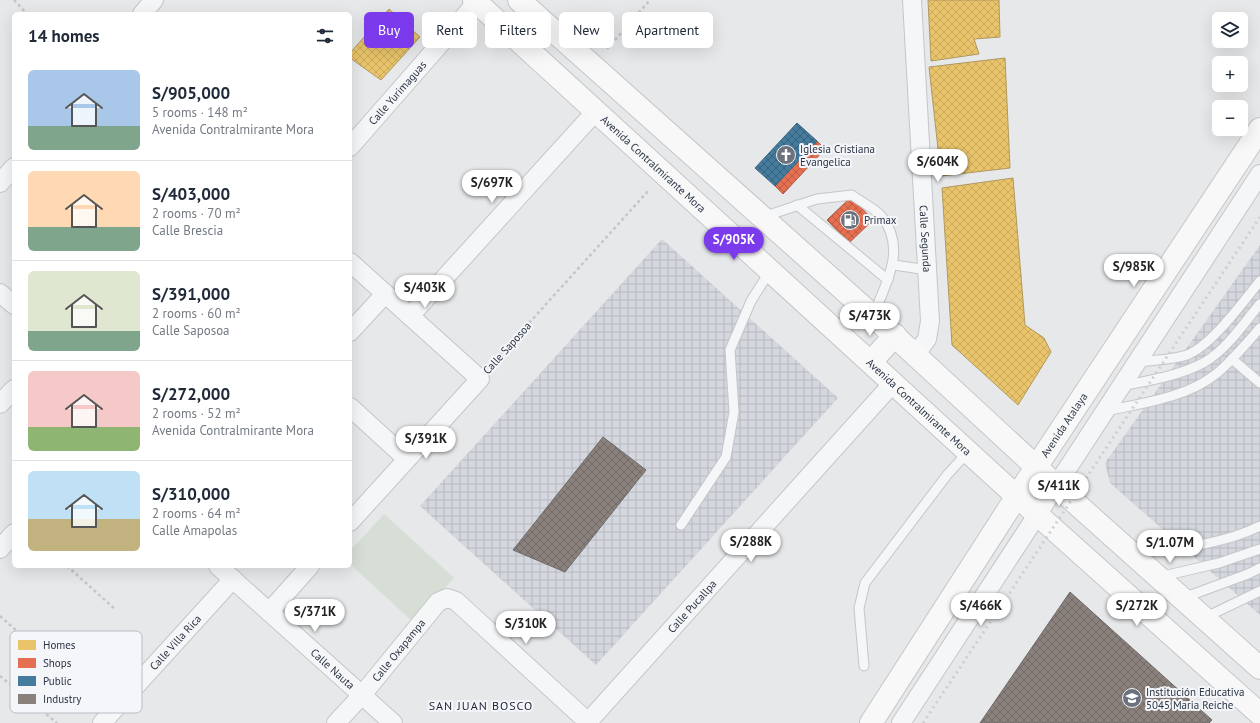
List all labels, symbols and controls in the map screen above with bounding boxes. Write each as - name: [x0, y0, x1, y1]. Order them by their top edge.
- chip: Buy: [364, 12, 414, 48]
- chip: Rent: [422, 12, 477, 48]
- chip: Filters: [485, 12, 551, 48]
- chip: New: [559, 12, 614, 48]
- chip: Apartment: [622, 12, 713, 48]
- map controls: [1212, 12, 1248, 136]
- button: layers: [1212, 12, 1248, 48]
- text: 14 homes: [28, 25, 99, 47]
- icon: filters: [314, 25, 336, 47]
- button: +: [1212, 56, 1248, 92]
- street label: Calle Yurimaguas: [366, 58, 429, 128]
- text: S/905,000: [152, 82, 230, 104]
- icon: home: [60, 86, 108, 134]
- button: −: [1212, 100, 1248, 136]
- text: 5 rooms · 148 m²: [152, 104, 248, 121]
- street label: Avenida Contralmirante Mora: [598, 113, 709, 215]
- text: Avenida Contralmirante Mora: [152, 121, 314, 138]
- place label: Iglesia Cristiana Evangelica: [800, 142, 875, 169]
- church icon: Iglesia Cristiana Evangelica: [775, 144, 797, 166]
- pin: S/604K: [905, 149, 971, 183]
- text: S/604K: [917, 153, 959, 170]
- pin: S/697K: [459, 170, 525, 204]
- text: S/697K: [471, 174, 513, 191]
- text: S/403,000: [152, 183, 230, 205]
- icon: home: [60, 187, 108, 235]
- text: 2 rooms · 70 m²: [152, 205, 241, 222]
- street label: Calle Segunda: [917, 205, 934, 273]
- fuel station icon: Primax: [839, 209, 861, 231]
- place label: Primax: [864, 213, 897, 227]
- text: Calle Brescia: [152, 222, 223, 239]
- pin: S/905K: [701, 227, 767, 261]
- text: S/905K: [713, 231, 755, 248]
- pin: S/985K: [1101, 254, 1167, 288]
- text: S/985K: [1113, 258, 1155, 275]
- pin: S/403K: [392, 275, 458, 309]
- text: S/403K: [404, 279, 446, 296]
- text: S/391,000: [152, 283, 230, 305]
- icon: home: [60, 287, 108, 335]
- pin: S/473K: [837, 303, 903, 337]
- text: 2 rooms · 60 m²: [152, 305, 241, 322]
- text: S/473K: [849, 307, 891, 324]
- street label: Calle Saposoa: [480, 319, 534, 377]
- text: Calle Saposoa: [152, 322, 230, 339]
- street label: Avenida Contralmirante Mora: [864, 355, 974, 458]
- text: S/272,000: [152, 383, 230, 405]
- icon: home: [60, 387, 108, 435]
- street label: Avenida Atalaya: [1038, 390, 1090, 460]
- text: 2 rooms · 52 m²: [152, 405, 241, 422]
- text: Avenida Contralmirante Mora: [152, 422, 314, 439]
- pin: S/391K: [393, 426, 459, 460]
- text: S/391K: [405, 430, 447, 447]
- pin: S/411K: [1026, 473, 1092, 507]
- text: S/411K: [1038, 477, 1080, 494]
- text: S/310,000: [152, 483, 230, 505]
- icon: home: [60, 487, 108, 535]
- text: 2 rooms · 64 m²: [152, 505, 241, 522]
- text: Calle Amapolas: [152, 522, 237, 539]
- pin: S/288K: [718, 529, 784, 563]
- pin: S/1.07M: [1133, 530, 1207, 564]
- text: S/288K: [730, 533, 772, 550]
- text: S/1.07M: [1146, 534, 1194, 551]
- street label: Calle Pucallpa: [665, 577, 720, 636]
- pin: S/466K: [948, 593, 1014, 627]
- pin: S/272K: [1104, 593, 1170, 627]
- text: S/466K: [960, 597, 1002, 614]
- text: S/272K: [1116, 597, 1158, 614]
- pin: S/371K: [282, 599, 348, 633]
- text: S/371K: [294, 603, 336, 620]
- pin: S/310K: [493, 611, 559, 645]
- street label: Calle Villa Rica: [147, 612, 204, 673]
- text: S/310K: [505, 615, 547, 632]
- street label: Calle Oxapampa: [369, 616, 428, 684]
- legend: [10, 631, 142, 713]
- text: Homes: [43, 638, 76, 652]
- street label: Calle Nauta: [308, 645, 358, 692]
- text: Shops: [43, 656, 72, 670]
- text: Public: [43, 674, 72, 688]
- place label: Institución Educativa 5045 Maria Reiche: [1146, 685, 1245, 712]
- school or university icon: Institución Educativa 5045 Maria Reiche: [1121, 687, 1143, 709]
- text: Industry: [43, 692, 82, 706]
- district label: SAN JUAN BOSCO: [429, 698, 533, 713]

